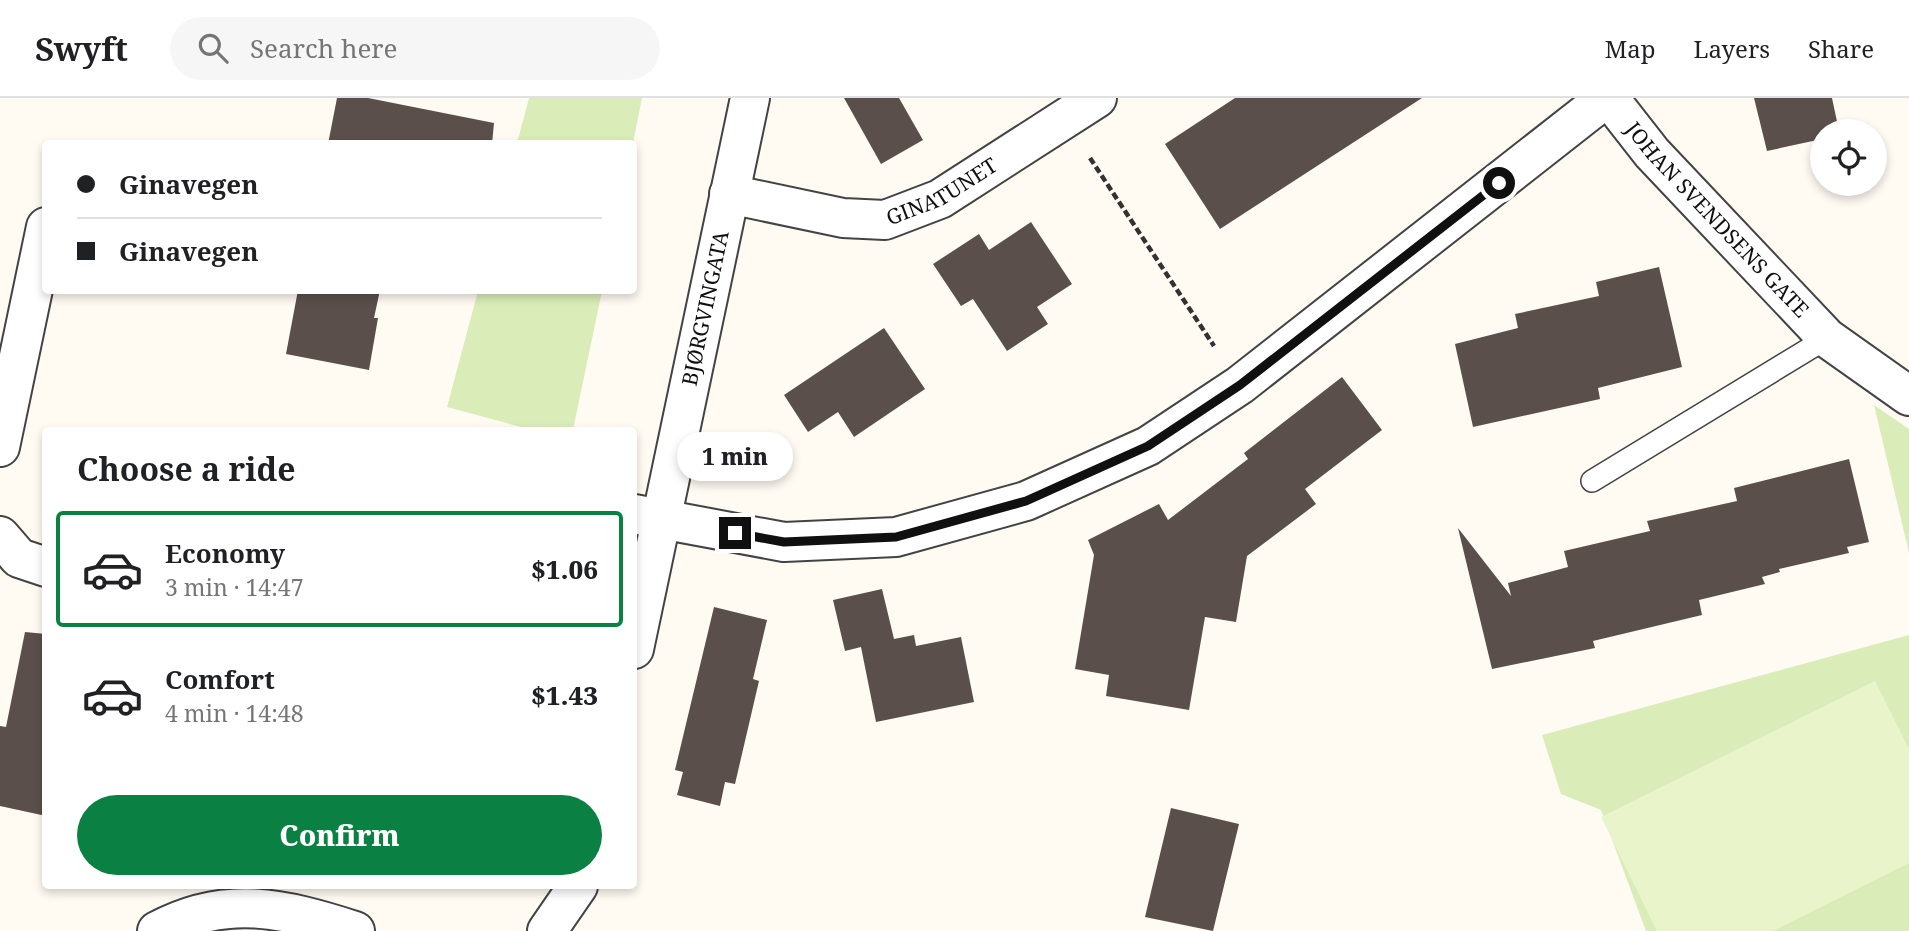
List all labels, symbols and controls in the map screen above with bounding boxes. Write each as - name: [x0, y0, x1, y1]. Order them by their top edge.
- search box: [170, 17, 660, 80]
- text: Swyft: [35, 26, 128, 71]
- icon: search: [194, 29, 232, 67]
- text: Search here: [250, 30, 398, 66]
- text: Map: [1605, 32, 1656, 65]
- text: Layers: [1694, 32, 1770, 65]
- text: Share: [1808, 32, 1874, 65]
- street label: JOHAN SVENDSENS GATE: [1619, 115, 1815, 323]
- map controls: [1810, 119, 1887, 196]
- button: locate: [1810, 119, 1887, 196]
- street label: GINATUNET: [882, 151, 1002, 231]
- text: Ginavegen: [119, 166, 259, 202]
- route start: [1483, 167, 1515, 199]
- street label: BJØRGVINGATA: [675, 228, 735, 388]
- text: Ginavegen: [119, 233, 259, 269]
- callout: 1 min: [677, 432, 793, 480]
- text: 1 min: [702, 440, 768, 472]
- text: Choose a ride: [77, 447, 296, 490]
- route end: [719, 517, 751, 549]
- text: Economy: [165, 535, 285, 571]
- icon: car: [81, 538, 144, 601]
- text: $1.06: [531, 551, 598, 587]
- text: 3 min · 14:47: [165, 571, 303, 603]
- text: Comfort: [165, 661, 275, 697]
- icon: car: [81, 664, 144, 727]
- text: $1.43: [531, 677, 598, 713]
- text: 4 min · 14:48: [165, 697, 303, 729]
- button: Confirm: [77, 795, 602, 875]

